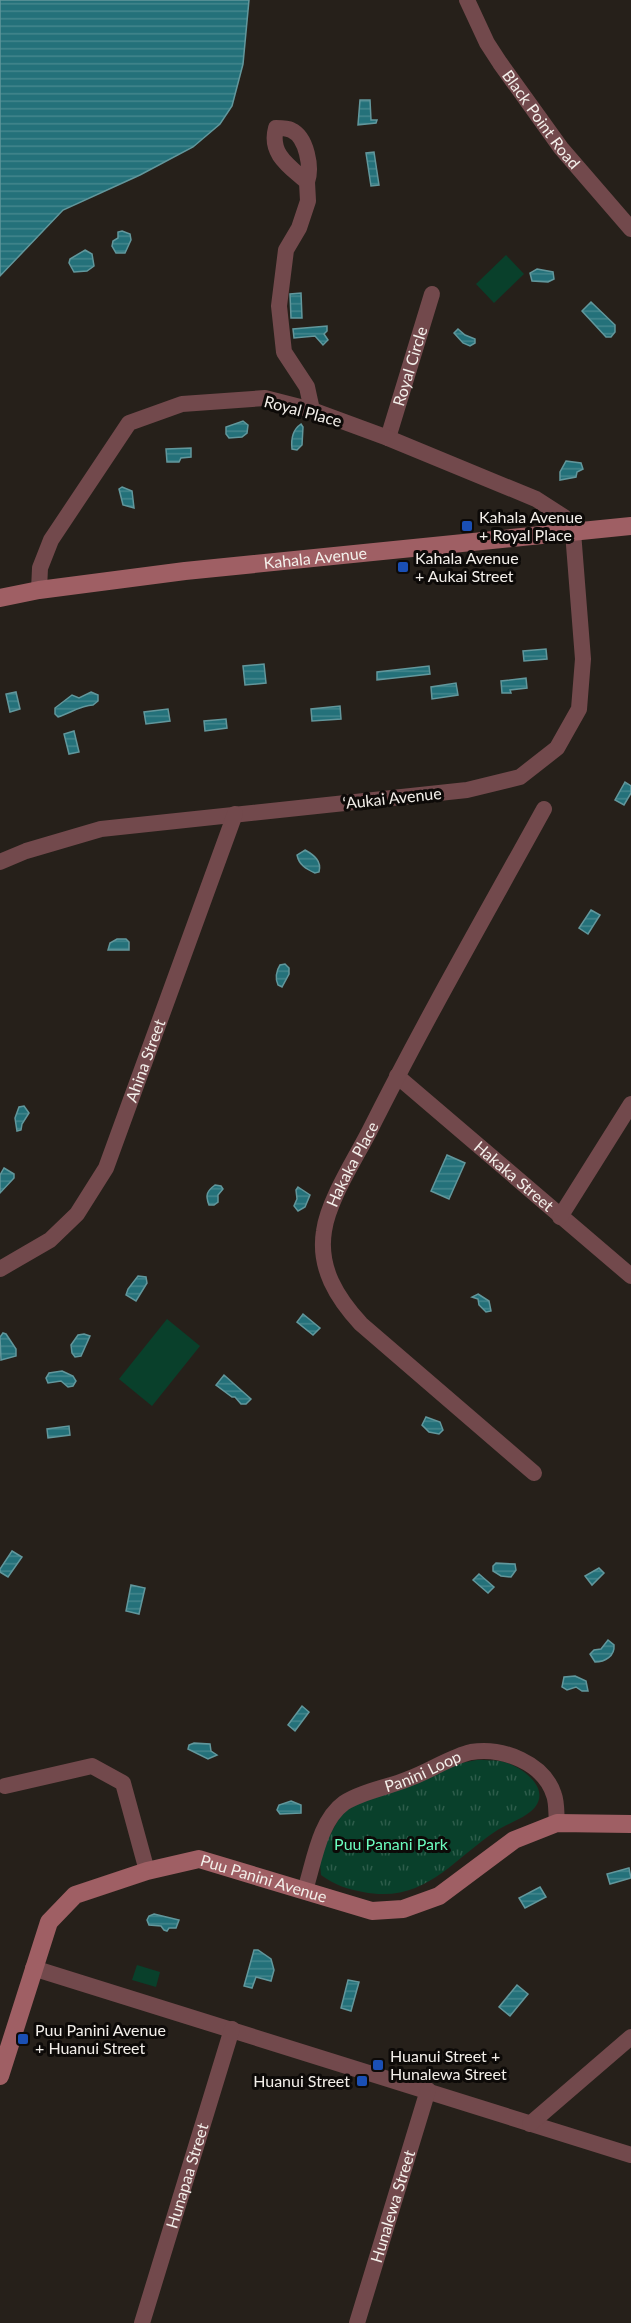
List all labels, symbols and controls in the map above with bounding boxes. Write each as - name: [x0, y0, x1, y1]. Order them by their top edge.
- street label: Black Point Road: [499, 66, 584, 172]
- street label: Royal Circle: [388, 324, 431, 408]
- street label: Royal Place: [262, 391, 344, 430]
- place label: Kahala Avenue + Royal Place: [479, 507, 583, 544]
- marker: Kahala Avenue + Royal Place: [460, 519, 474, 533]
- street label: Kahala Avenue: [263, 543, 368, 572]
- place label: Kahala Avenue + Aukai Street: [415, 548, 519, 585]
- marker: Kahala Avenue + Aukai Street: [396, 560, 410, 574]
- street label: ʻAukai Avenue: [342, 783, 442, 812]
- street label: Ahina Street: [121, 1016, 169, 1104]
- street label: Hakaka Place: [322, 1118, 382, 1209]
- street label: Hakaka Street: [471, 1136, 558, 1215]
- street label: Panini Loop: [382, 1746, 464, 1795]
- park label: Puu Panani Park: [334, 1834, 449, 1853]
- street label: Puu Panini Avenue: [198, 1850, 329, 1906]
- place label: Puu Panini Avenue + Huanui Street: [35, 2020, 166, 2057]
- marker: Puu Panini Avenue + Huanui Street: [16, 2032, 30, 2046]
- place label: Huanui Street + Hunalewa Street: [390, 2046, 507, 2083]
- marker: Huanui Street + Hunalewa Street: [371, 2058, 385, 2072]
- place label: Huanui Street: [253, 2071, 350, 2090]
- marker: Huanui Street: [355, 2074, 369, 2088]
- street label: Hunapaa Street: [162, 2120, 212, 2231]
- street label: Hunalewa Street: [366, 2147, 418, 2265]

